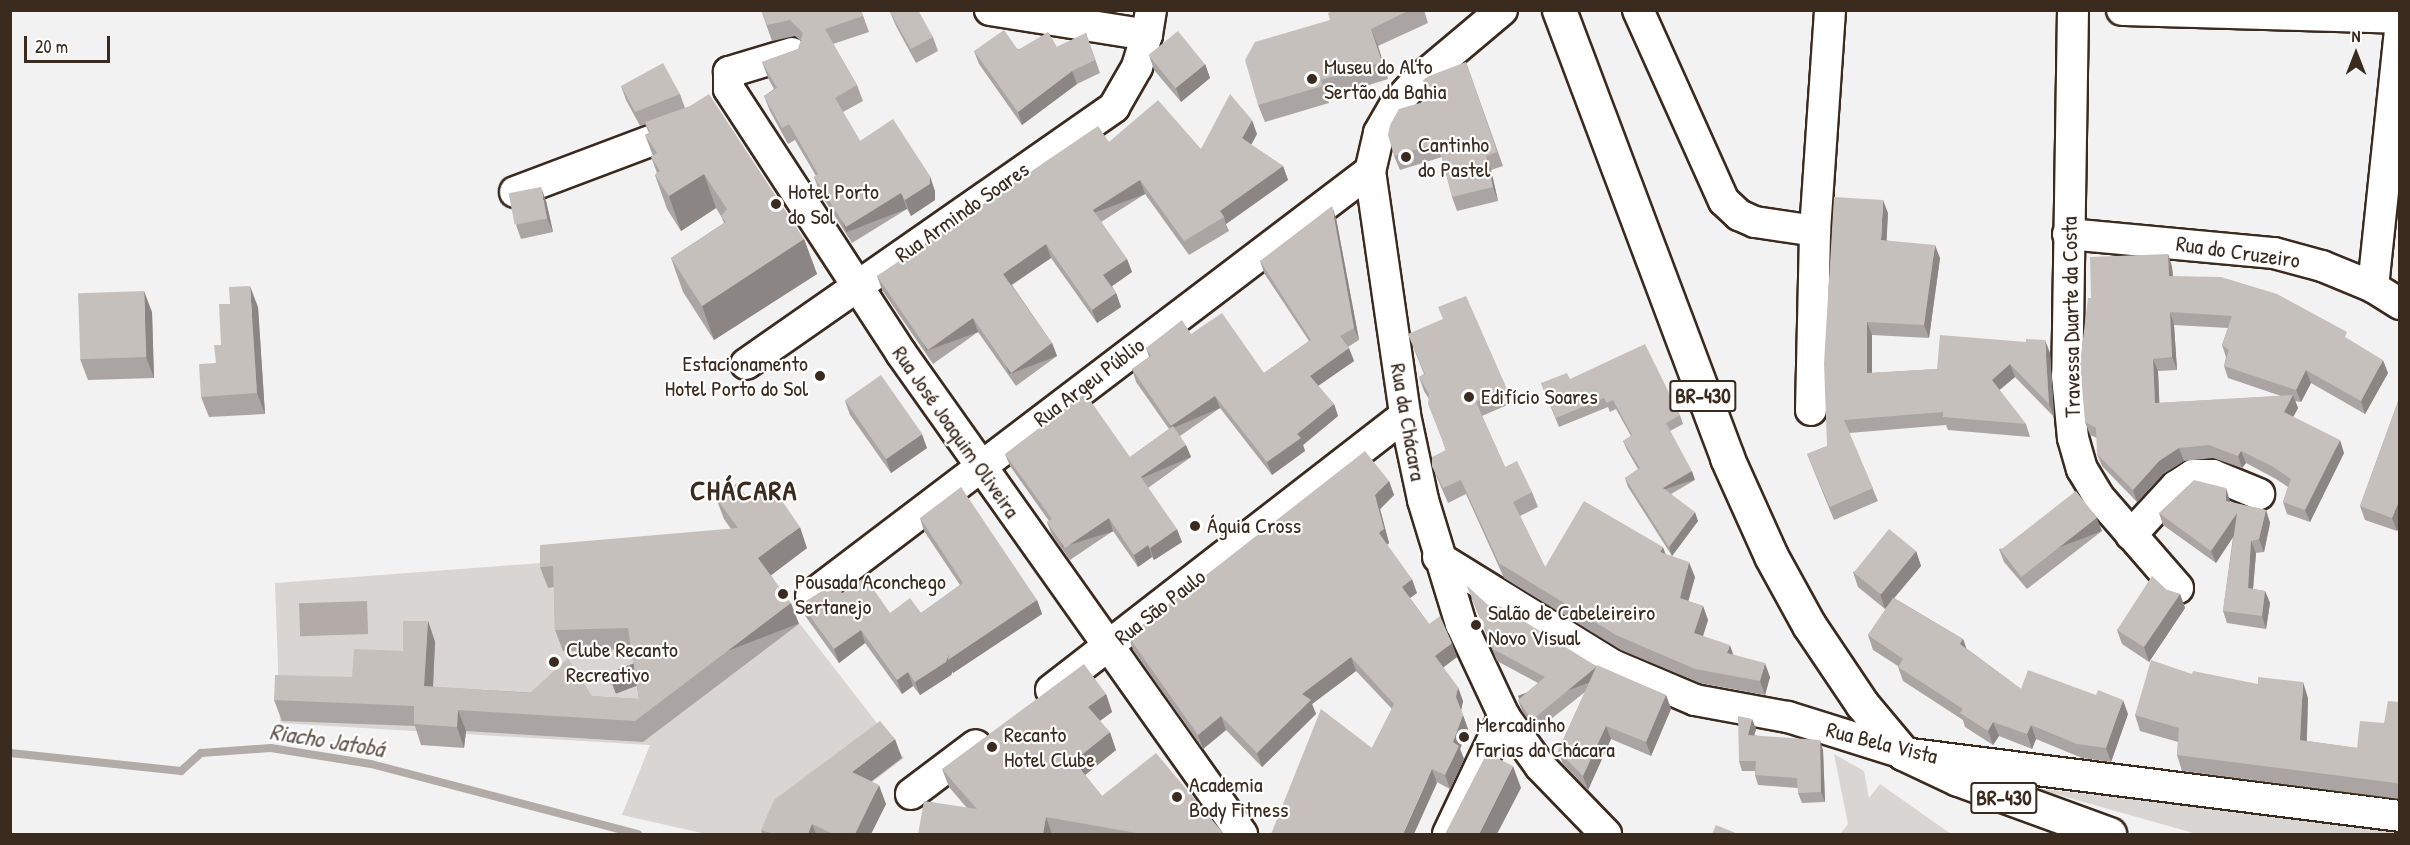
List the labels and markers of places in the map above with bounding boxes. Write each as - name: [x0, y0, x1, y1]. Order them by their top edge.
- place label: Museu do Alto Sertão da Bahia: [1324, 53, 1446, 104]
- marker: Museu do Alto Sertão da Bahia: [1305, 72, 1319, 86]
- place label: Cantinho do Pastel: [1418, 131, 1490, 182]
- marker: Cantinho do Pastel: [1399, 150, 1413, 164]
- place label: Hotel Porto do Sol: [788, 178, 879, 230]
- marker: Hotel Porto do Sol: [769, 197, 783, 211]
- place label: Estacionamento Hotel Porto do Sol: [665, 350, 808, 402]
- marker: Estacionamento Hotel Porto do Sol: [813, 369, 827, 383]
- place label: Edifício Soares: [1481, 384, 1598, 410]
- marker: Edifício Soares: [1462, 390, 1476, 404]
- place label: Águia Cross: [1207, 513, 1301, 539]
- marker: Águia Cross: [1188, 519, 1202, 533]
- place label: Pousada Aconchego Sertanejo: [795, 568, 946, 620]
- marker: Pousada Aconchego Sertanejo: [776, 587, 790, 601]
- place label: Salão de Cabeleireiro Novo Visual: [1488, 599, 1655, 650]
- marker: Salão de Cabeleireiro Novo Visual: [1469, 618, 1483, 632]
- place label: Clube Recanto Recreativo: [566, 636, 678, 688]
- marker: Clube Recanto Recreativo: [547, 655, 561, 669]
- place label: Mercadinho Farias da Chácara: [1476, 711, 1615, 762]
- place label: Recanto Hotel Clube: [1004, 721, 1095, 772]
- marker: Mercadinho Farias da Chácara: [1457, 730, 1471, 744]
- marker: Recanto Hotel Clube: [985, 740, 999, 754]
- place label: Academia Body Fitness: [1189, 771, 1288, 822]
- marker: Academia Body Fitness: [1170, 790, 1184, 804]

